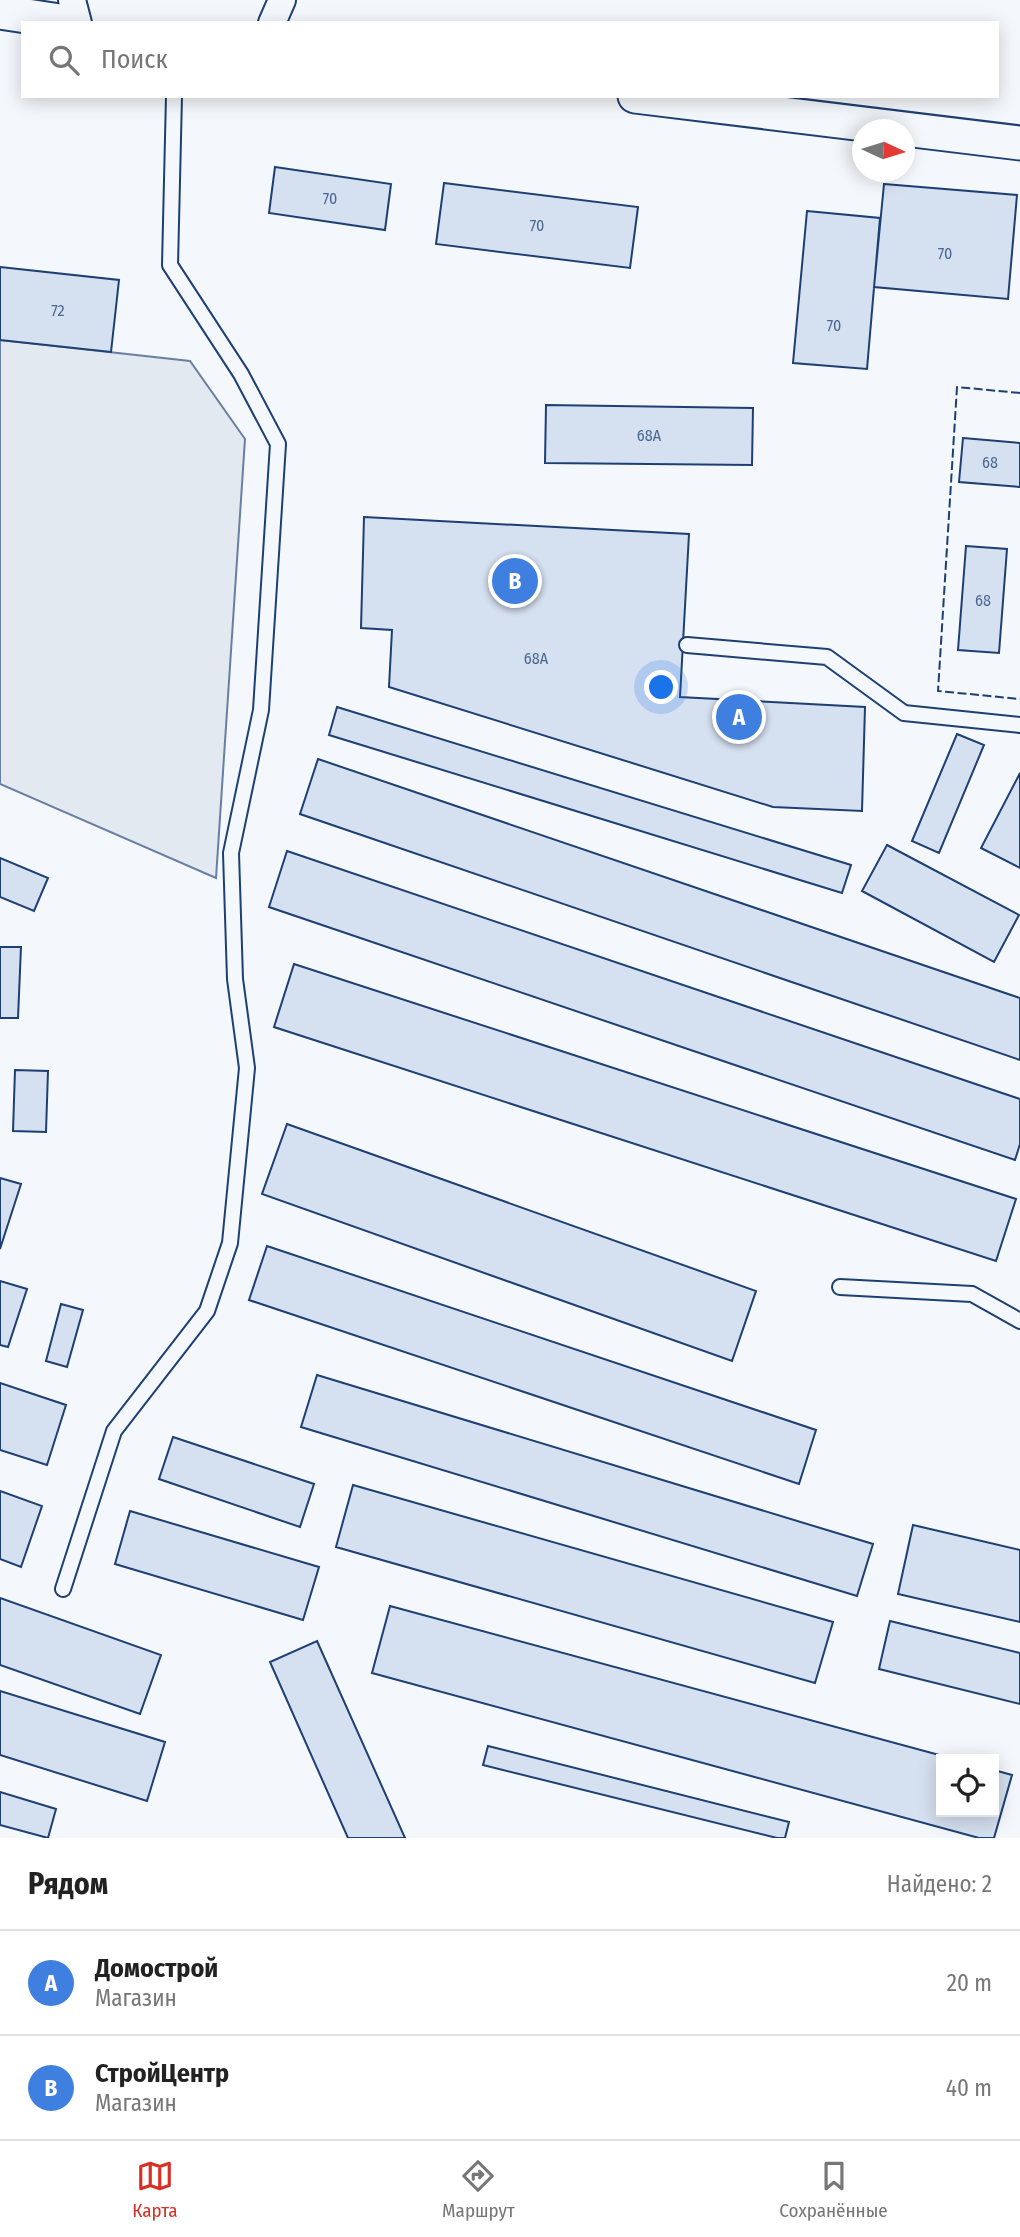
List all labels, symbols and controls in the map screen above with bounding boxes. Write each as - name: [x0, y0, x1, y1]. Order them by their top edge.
- search box: [21, 21, 999, 98]
- icon: search: [45, 41, 83, 79]
- text: Поиск: [101, 44, 168, 75]
- north arrow: [852, 119, 915, 182]
- house number: 70: [323, 189, 337, 208]
- house number: 70: [530, 216, 544, 235]
- house number: 70: [938, 244, 952, 263]
- house number: 72: [51, 301, 65, 320]
- house number: 70: [827, 316, 841, 335]
- house number: 68А: [637, 426, 662, 445]
- house number: 68: [982, 453, 998, 472]
- pin: B: [492, 555, 538, 607]
- house number: 68: [975, 591, 991, 610]
- house number: 68А: [524, 649, 549, 668]
- your location: [644, 670, 678, 704]
- pin: A: [716, 691, 762, 743]
- map controls: [936, 1754, 999, 1817]
- button: locate: [936, 1754, 999, 1817]
- text: Рядом: [28, 1866, 108, 1902]
- text: Найдено: 2: [887, 1870, 992, 1898]
- text: Домострой: [95, 1953, 218, 1984]
- text: A: [45, 1969, 57, 1997]
- text: 20 m: [947, 1969, 992, 1997]
- text: Магазин: [95, 1984, 177, 2012]
- text: СтройЦентр: [95, 2058, 229, 2089]
- text: B: [45, 2074, 57, 2102]
- text: 40 m: [946, 2074, 992, 2102]
- text: Магазин: [95, 2089, 177, 2117]
- tab: Карта: [132, 2157, 178, 2222]
- tab: Маршрут: [442, 2157, 515, 2222]
- tab: Сохранённые: [779, 2157, 888, 2222]

